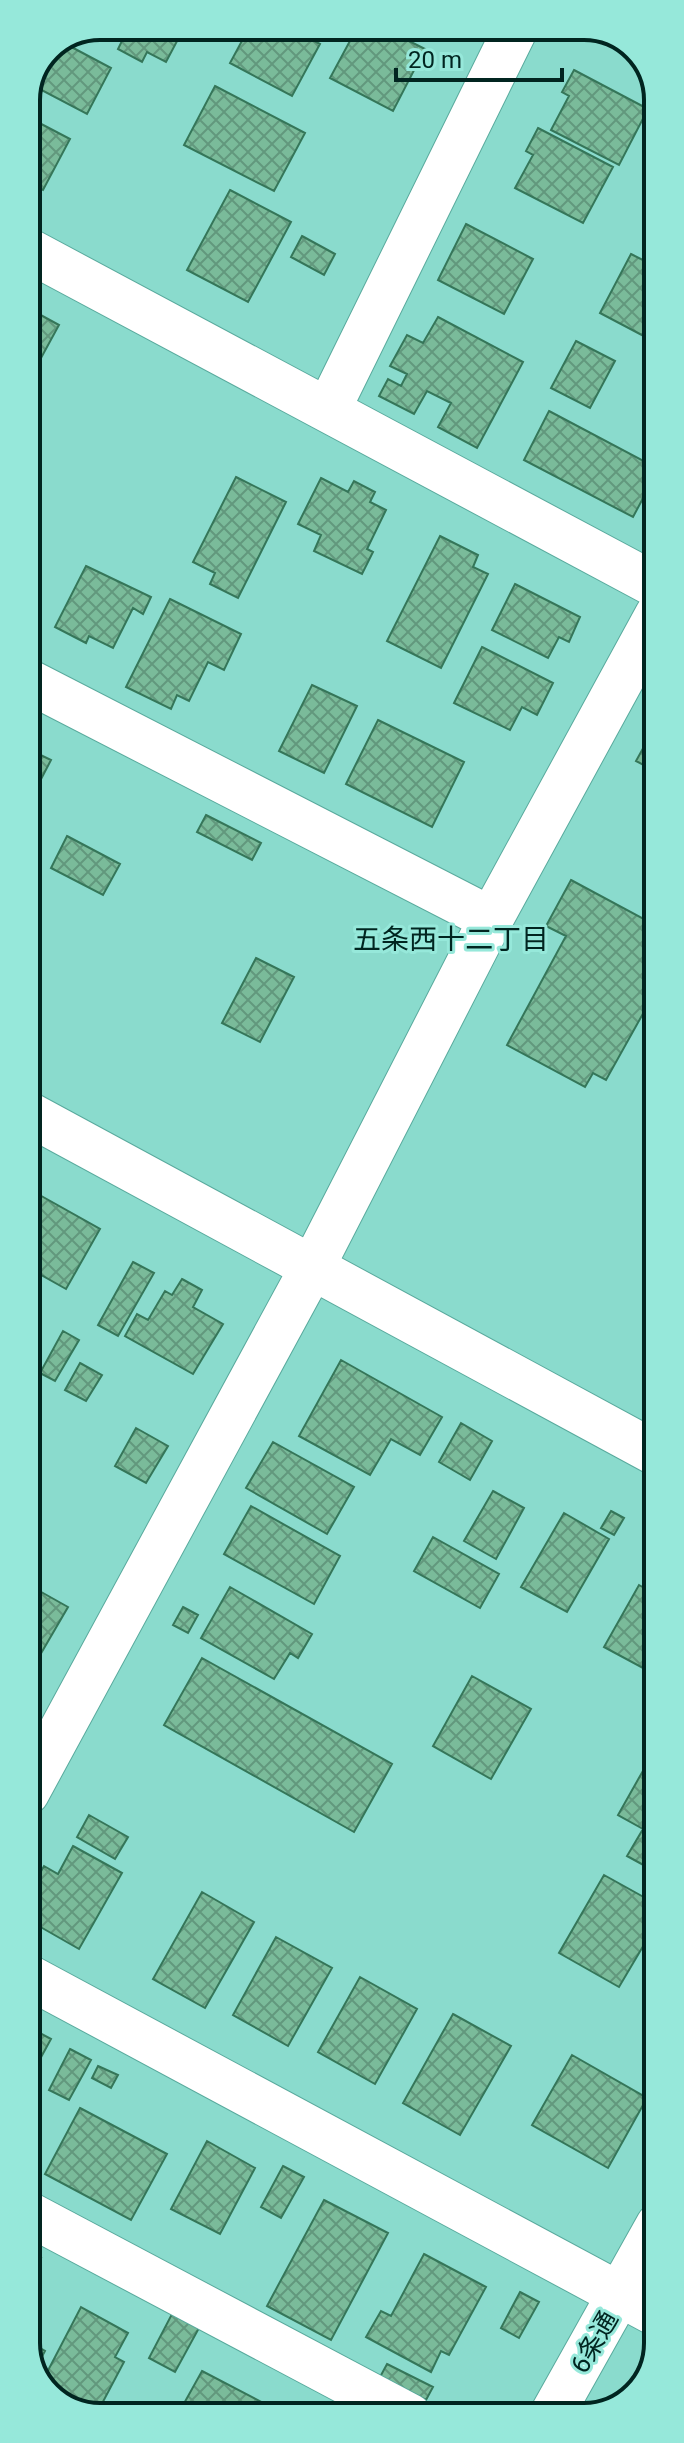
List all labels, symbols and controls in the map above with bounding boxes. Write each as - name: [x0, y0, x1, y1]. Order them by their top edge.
- scale bar: [396, 32, 562, 82]
- text: 20 m: [408, 46, 462, 74]
- district label: 五条西十二丁目: [353, 923, 549, 956]
- street label: 6条通: [564, 2306, 624, 2378]

